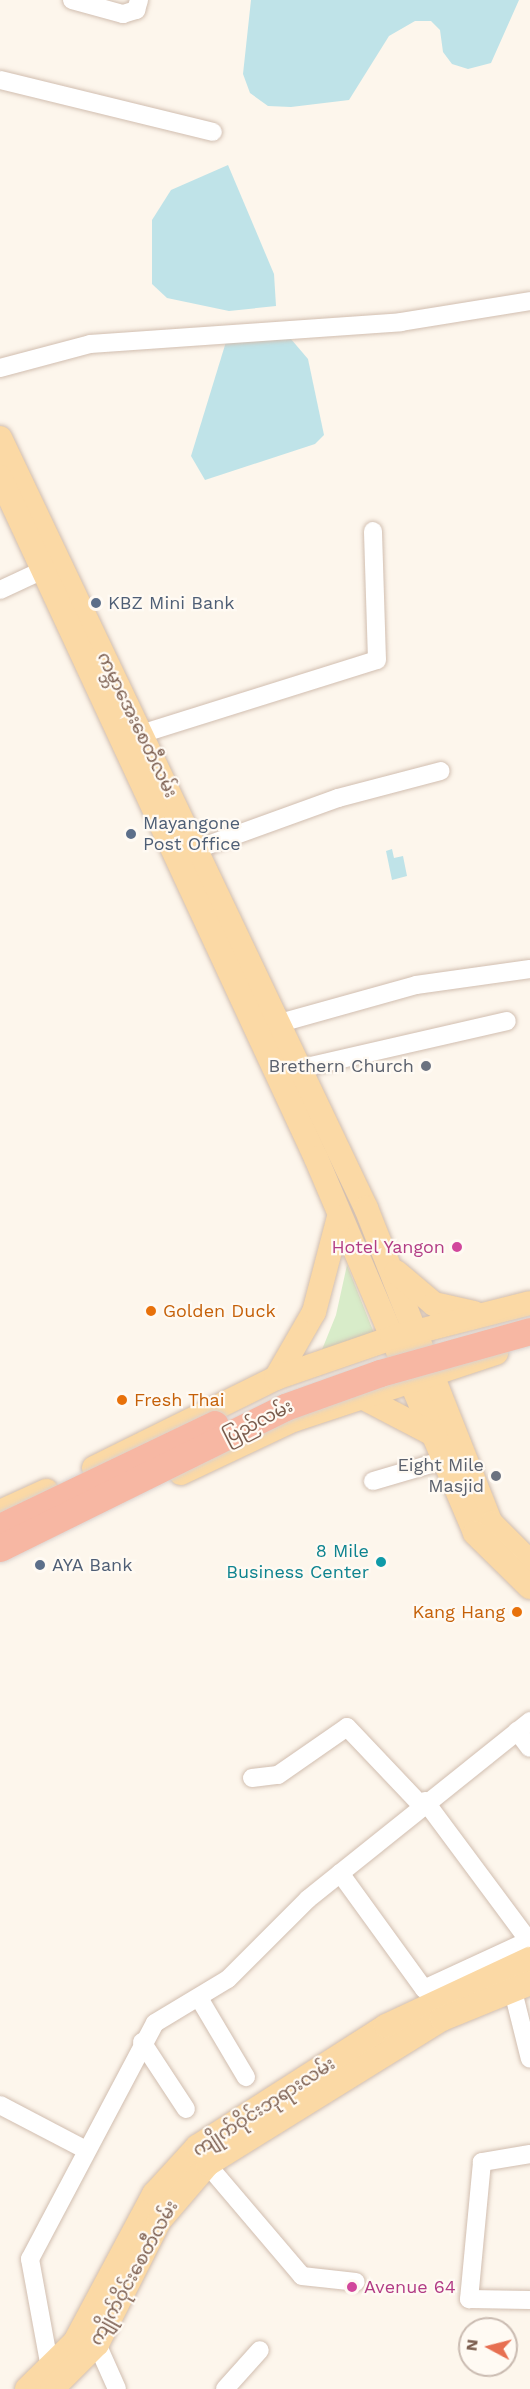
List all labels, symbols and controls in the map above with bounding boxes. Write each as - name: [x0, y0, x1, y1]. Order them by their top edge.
- place label: KBZ Mini Bank: [108, 592, 235, 614]
- marker: KBZ Mini Bank: [89, 596, 103, 610]
- street label: ကမ္ဘာအေးစေတီလမ်း: [92, 649, 182, 801]
- place label: Mayangone Post Office: [143, 813, 241, 856]
- marker: Mayangone Post Office: [124, 827, 138, 841]
- place label: Brethern Church: [269, 1055, 414, 1077]
- marker: Brethern Church: [419, 1059, 433, 1073]
- place label: Hotel Yangon: [330, 1236, 445, 1258]
- marker: Hotel Yangon: [450, 1240, 464, 1254]
- place label: Golden Duck: [163, 1300, 276, 1322]
- marker: Golden Duck: [144, 1304, 158, 1318]
- place label: Fresh Thai: [134, 1389, 225, 1411]
- marker: Fresh Thai: [115, 1393, 129, 1407]
- street label: ပြည်လမ်း: [220, 1395, 296, 1449]
- place label: Eight Mile Masjid: [397, 1455, 484, 1498]
- marker: Eight Mile Masjid: [489, 1469, 503, 1483]
- place label: 8 Mile Business Center: [226, 1541, 369, 1584]
- place label: AYA Bank: [52, 1554, 133, 1576]
- marker: 8 Mile Business Center: [374, 1555, 388, 1569]
- marker: AYA Bank: [33, 1558, 47, 1572]
- place label: Kang Hang: [412, 1601, 505, 1623]
- marker: Kang Hang: [510, 1605, 524, 1619]
- street label: ကျိုက်ဝိုင်းဘုရားလမ်း: [189, 2053, 339, 2161]
- street label: ကျိုက်ဝိုင်းစေတီလမ်း: [85, 2197, 183, 2349]
- place label: Avenue 64: [364, 2276, 456, 2298]
- marker: Avenue 64: [345, 2280, 359, 2294]
- north arrow: [458, 2317, 518, 2377]
- text: N: [461, 2338, 482, 2352]

